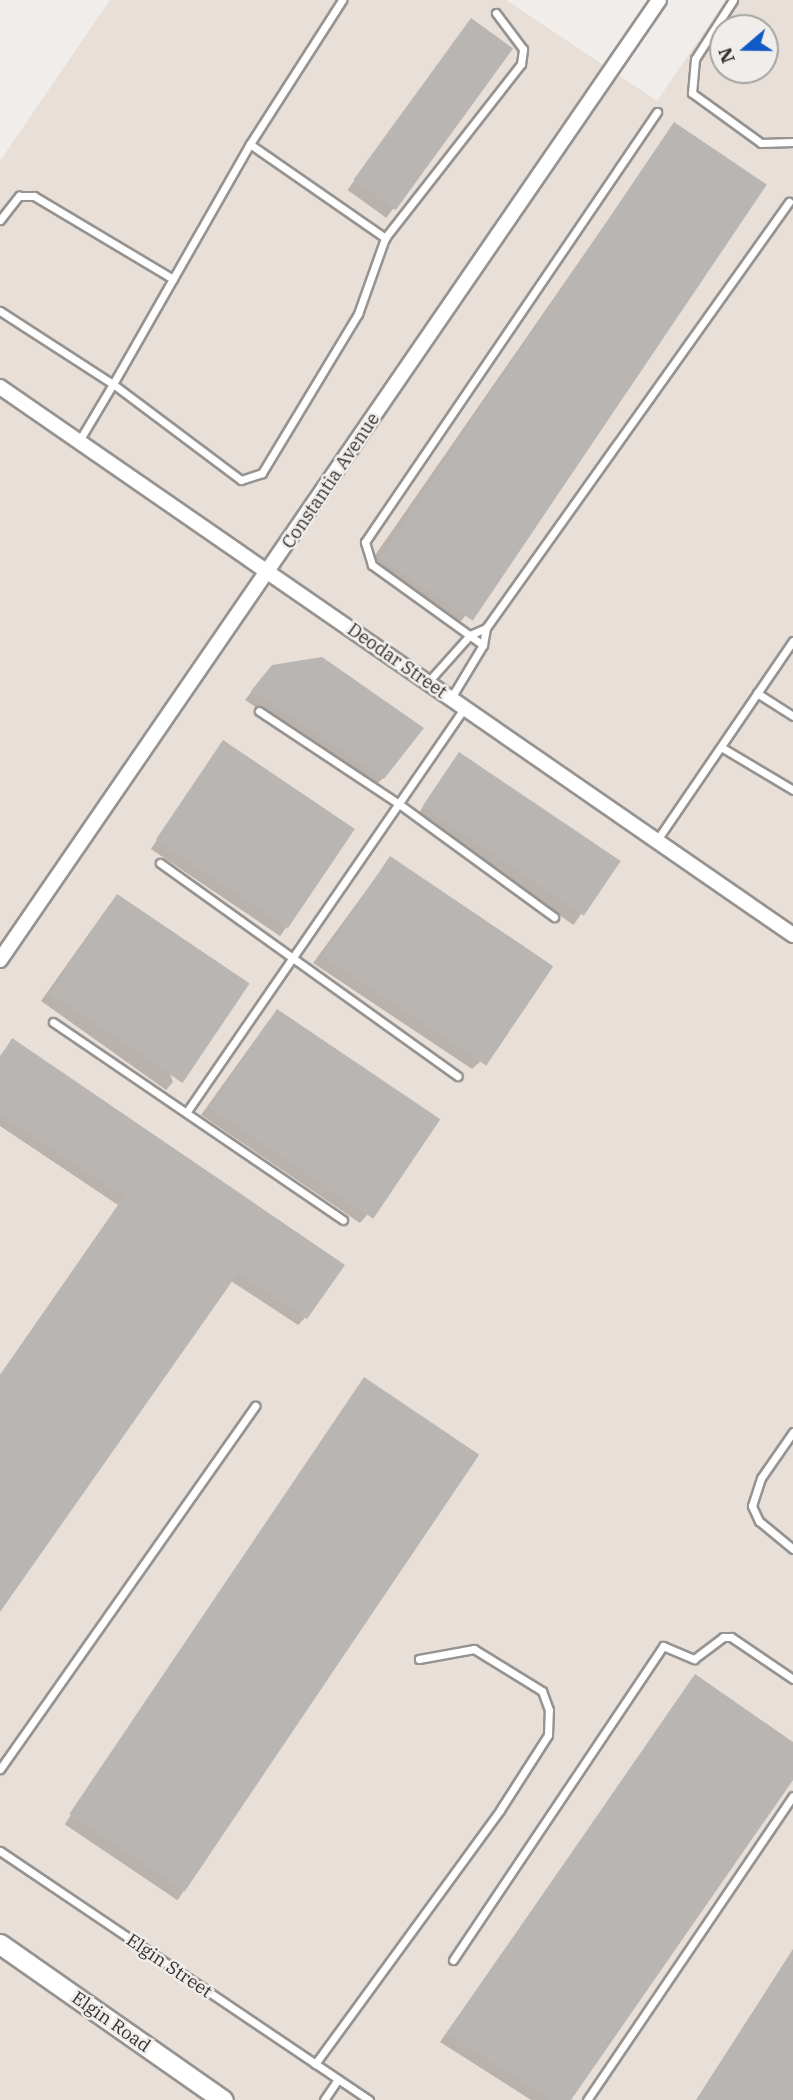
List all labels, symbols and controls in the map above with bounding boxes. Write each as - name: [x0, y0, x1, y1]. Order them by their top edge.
- north arrow: [709, 14, 779, 84]
- text: N: [712, 44, 740, 67]
- street label: Constantia Avenue: [278, 409, 384, 553]
- street label: Deodar Street: [343, 619, 451, 703]
- street label: Elgin Street: [122, 1929, 216, 2003]
- street label: Elgin Road: [68, 1987, 154, 2057]

